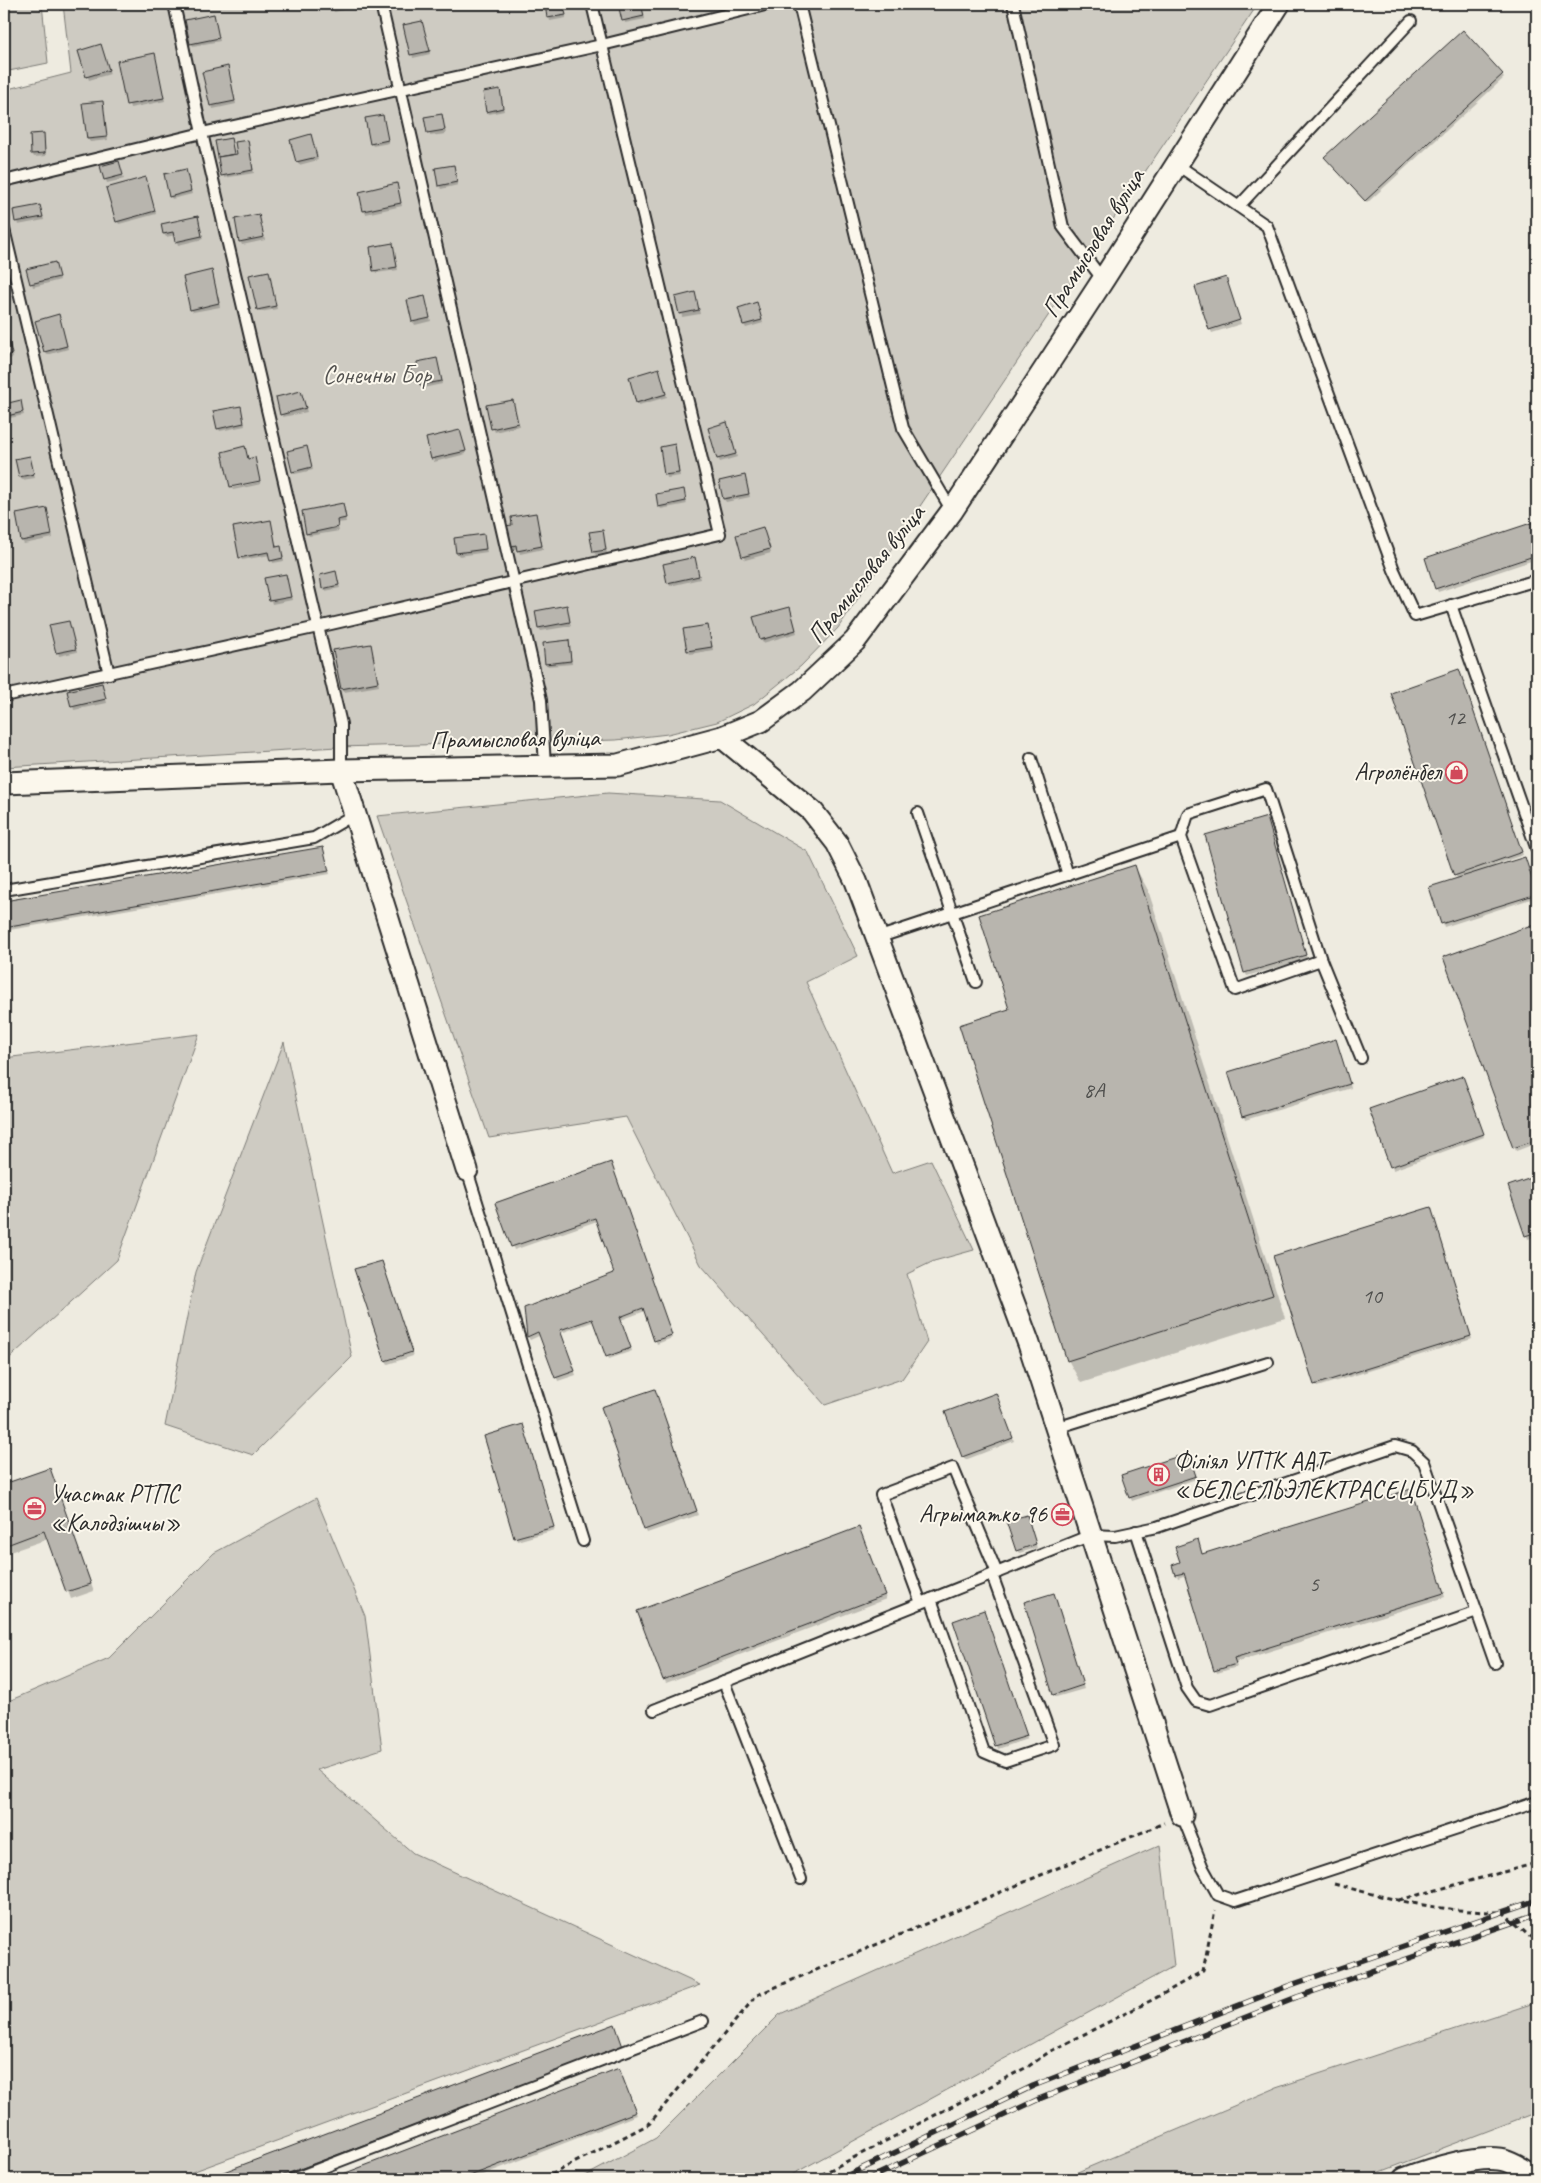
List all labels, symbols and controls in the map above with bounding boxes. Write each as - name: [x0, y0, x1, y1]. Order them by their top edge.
- street label: Прамысловая вуліца: [1034, 161, 1153, 323]
- park label: Сонечны Бор: [323, 359, 433, 391]
- street label: Прамысловая вуліца: [800, 496, 933, 650]
- house number: 12: [1445, 704, 1467, 732]
- street label: Прамысловая вуліца: [430, 721, 602, 756]
- place label: Агролёнбел: [1354, 756, 1443, 788]
- shop icon: Агролёнбел: [1445, 760, 1469, 784]
- house number: 8А: [1084, 1076, 1105, 1104]
- house number: 10: [1362, 1282, 1384, 1310]
- place label: Філіял УПТК ААТ «БЕЛСЕЛЬЭЛЕКТРАСЕЦБУД»: [1174, 1445, 1474, 1506]
- building icon: Філіял УПТК ААТ «БЕЛСЕЛЬЭЛЕКТРАСЕЦБУД»: [1146, 1463, 1170, 1487]
- place label: Участак РТПС «Калодзішчы»: [50, 1478, 181, 1539]
- office icon: Участак РТПС «Калодзішчы»: [22, 1496, 46, 1520]
- place label: Агрыматко 96: [919, 1498, 1048, 1530]
- office icon: Агрыматко 96: [1051, 1502, 1075, 1526]
- house number: 5: [1309, 1570, 1320, 1598]

